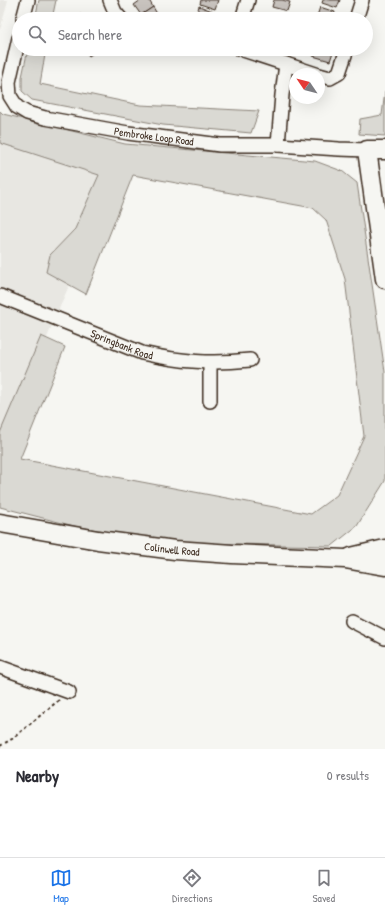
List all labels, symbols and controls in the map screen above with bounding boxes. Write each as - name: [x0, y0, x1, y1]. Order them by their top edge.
- search box: [12, 12, 373, 56]
- icon: search: [26, 23, 48, 45]
- text: Search here: [58, 24, 122, 45]
- north arrow: [289, 68, 325, 104]
- street label: Pembroke Loop Road: [113, 124, 195, 149]
- street label: Springbank Road: [89, 326, 155, 362]
- street label: Colinwell Road: [143, 539, 201, 559]
- text: Nearby: [16, 764, 59, 787]
- text: 0 results: [327, 766, 369, 784]
- tab: Map: [50, 867, 72, 905]
- tab: Directions: [172, 867, 213, 905]
- tab: Saved: [313, 867, 335, 905]

